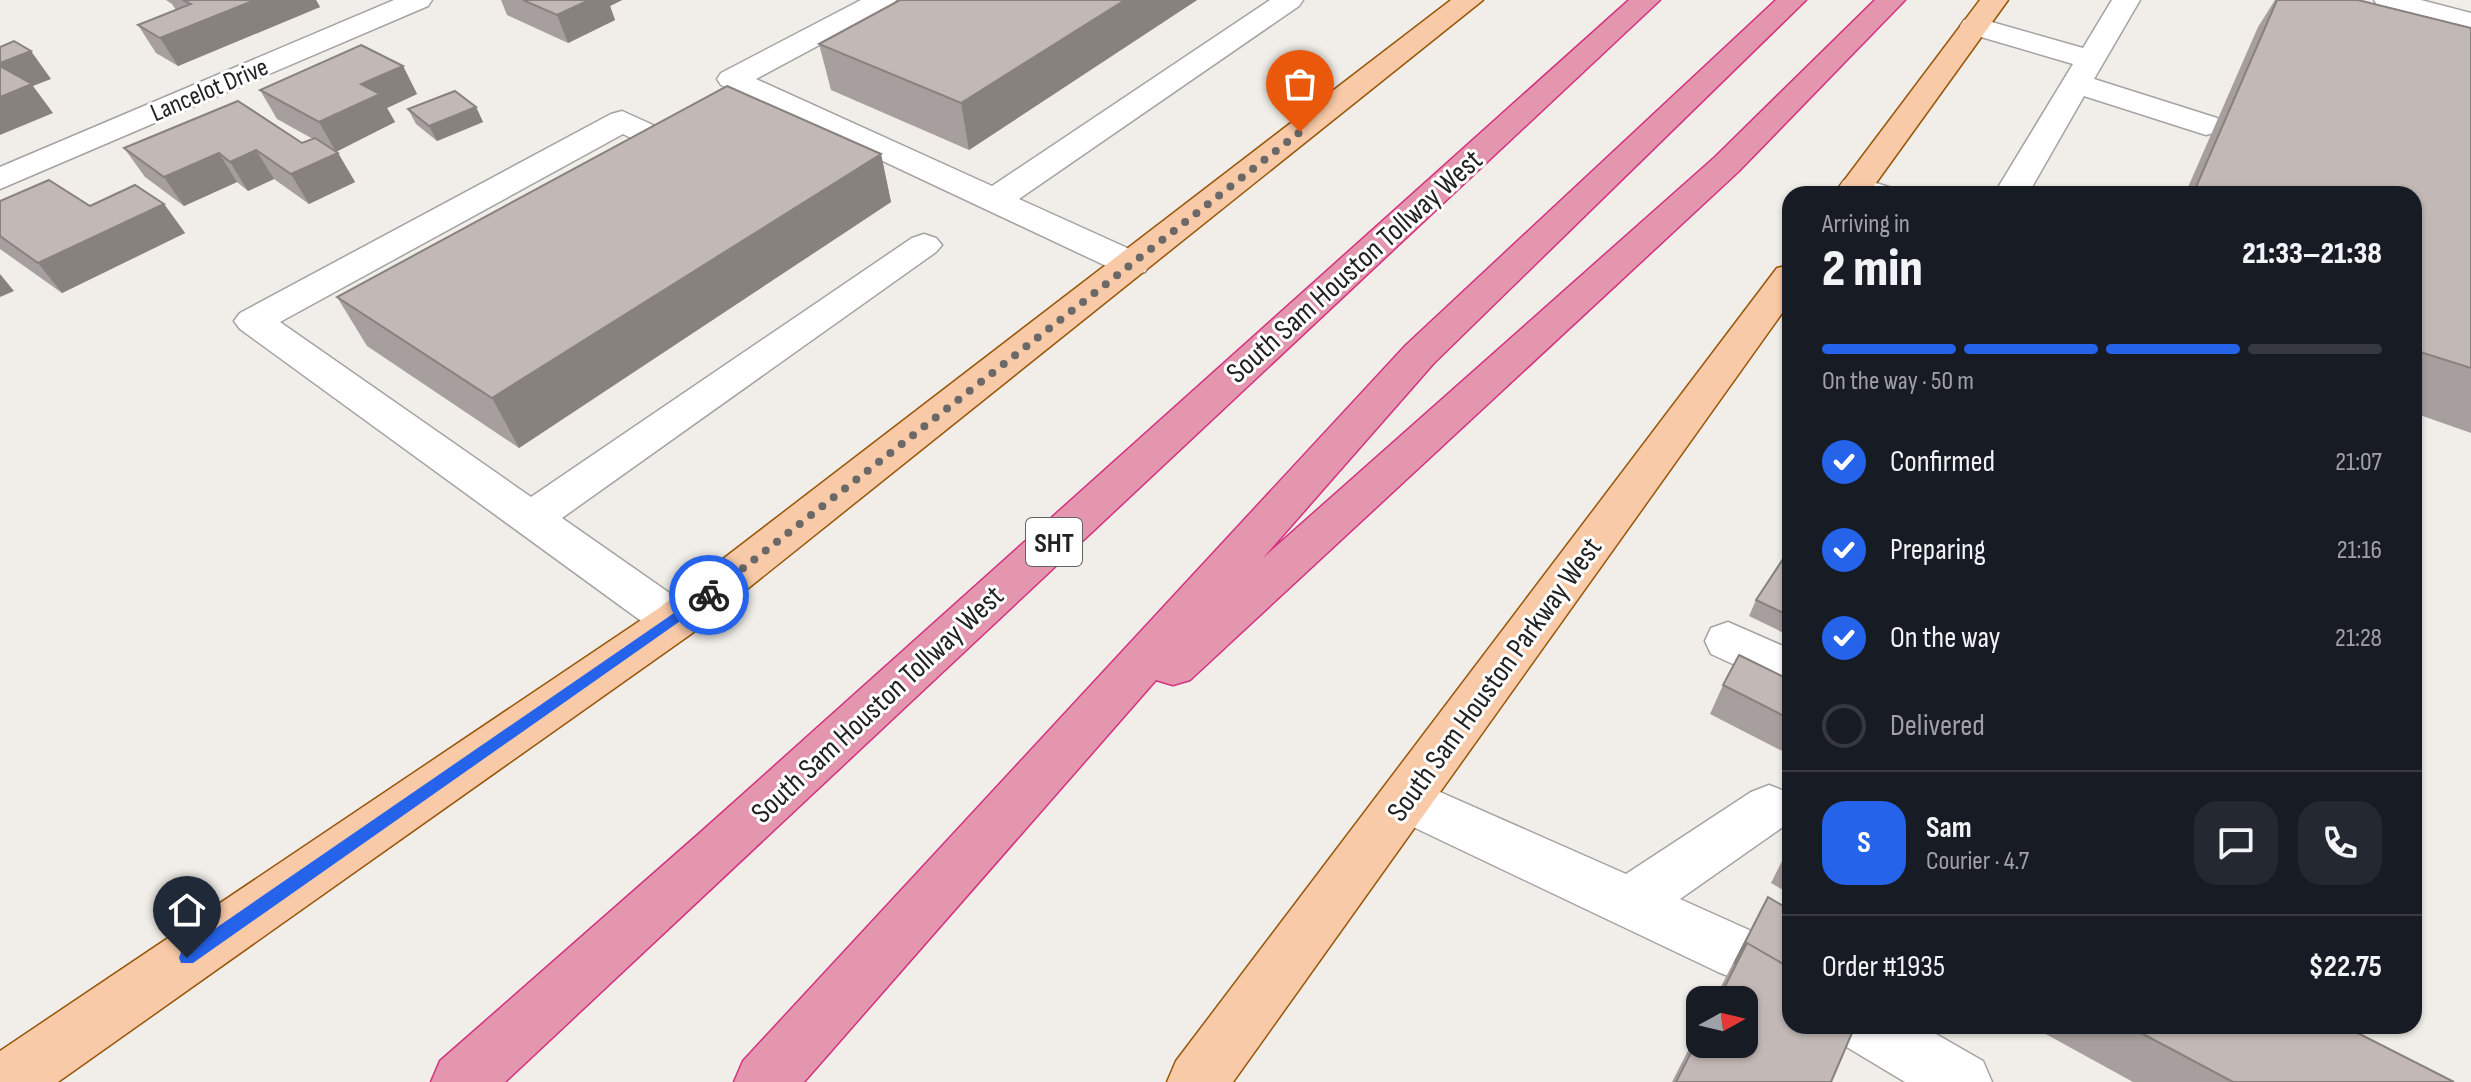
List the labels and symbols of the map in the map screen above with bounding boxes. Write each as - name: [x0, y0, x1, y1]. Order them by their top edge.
- pin: [1266, 50, 1334, 132]
- street label: Lancelot Drive: [146, 52, 273, 129]
- street label: South Sam Houston Tollway West: [1219, 142, 1490, 391]
- road number: SHT: [1026, 518, 1082, 566]
- street label: South Sam Houston Parkway West: [1380, 531, 1610, 829]
- courier: [669, 555, 749, 635]
- street label: South Sam Houston Tollway West: [744, 578, 1011, 831]
- pin: [153, 876, 221, 958]
- north arrow: [1686, 986, 1758, 1058]

